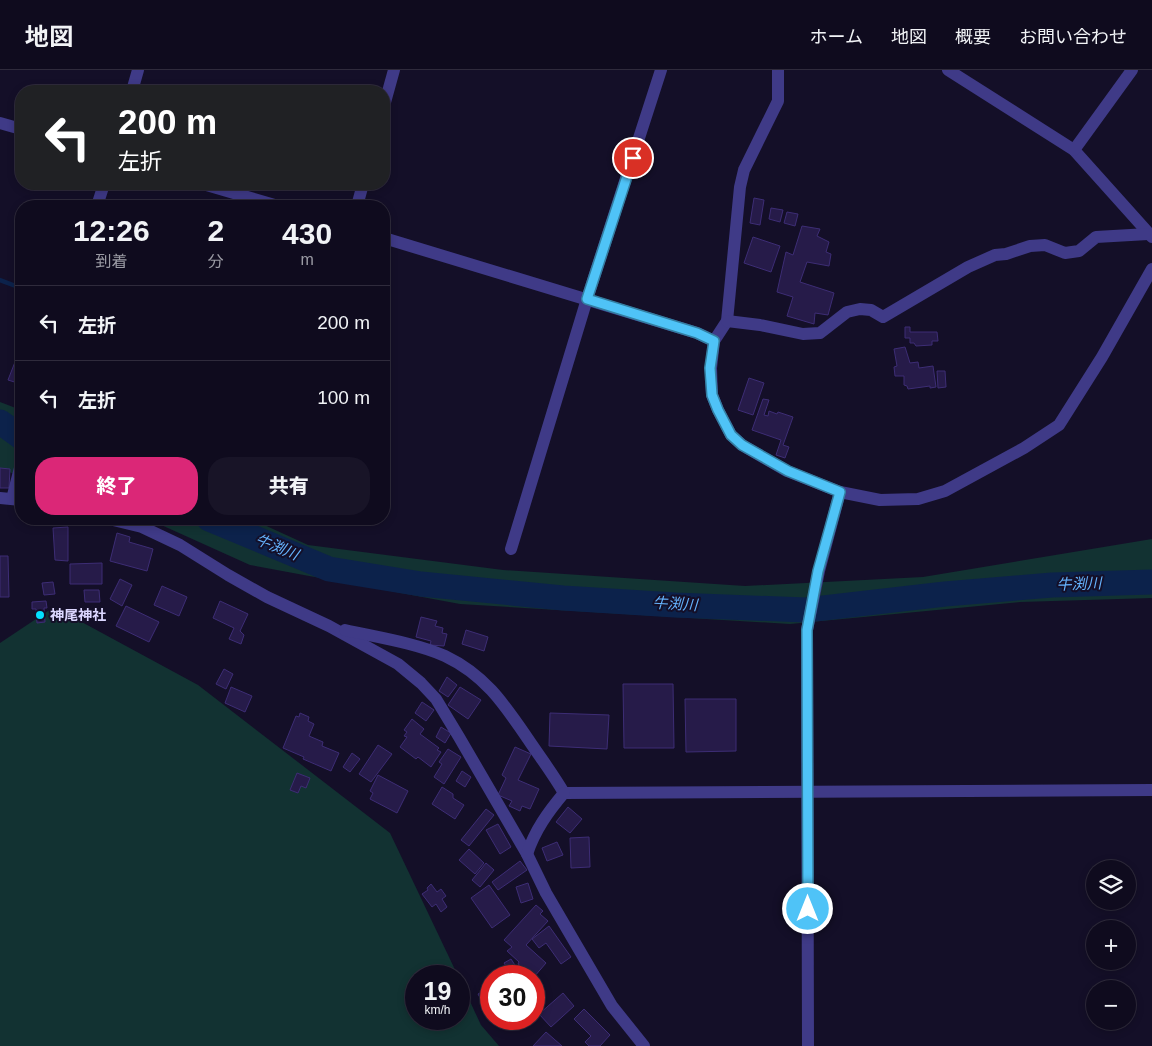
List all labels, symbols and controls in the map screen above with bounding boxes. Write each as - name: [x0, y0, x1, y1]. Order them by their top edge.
- text: 地図: [25, 23, 73, 50]
- text: ホーム: [810, 27, 863, 47]
- text: 地図: [891, 27, 927, 47]
- text: 概要: [955, 27, 991, 47]
- text: お問い合わせ: [1019, 27, 1127, 47]
- text: 200 m: [118, 102, 217, 141]
- icon: left: [35, 105, 100, 170]
- pin: [612, 137, 654, 179]
- icon: arrive: [619, 144, 647, 172]
- text: 左折: [118, 149, 162, 174]
- text: 12:26: [73, 214, 150, 247]
- text: 2: [207, 214, 224, 247]
- text: 430: [282, 217, 332, 250]
- text: m: [300, 251, 314, 268]
- text: 到着: [95, 253, 127, 270]
- text: 分: [208, 253, 224, 270]
- icon: left: [35, 309, 63, 337]
- text: 200 m: [317, 312, 370, 333]
- text: 左折: [78, 315, 116, 336]
- icon: left: [35, 384, 63, 412]
- text: 100 m: [317, 387, 370, 408]
- text: 左折: [78, 390, 116, 411]
- button: 終了: [35, 457, 198, 515]
- button: 共有: [208, 457, 370, 515]
- water label: 牛渕川: [253, 530, 303, 564]
- water label: 牛渕川: [1056, 574, 1104, 593]
- water label: 牛渕川: [652, 594, 700, 613]
- place label: 神尾神社: [50, 607, 106, 623]
- marker: 神尾神社: [34, 609, 46, 621]
- map controls: [1086, 860, 1136, 1030]
- button: layers: [1086, 860, 1136, 910]
- position arrow: [781, 882, 833, 934]
- button: +: [1086, 920, 1136, 970]
- speed limit sign: 30: [480, 965, 545, 1030]
- text: 19: [424, 977, 451, 1005]
- button: −: [1086, 980, 1136, 1030]
- text: km/h: [424, 1003, 451, 1017]

